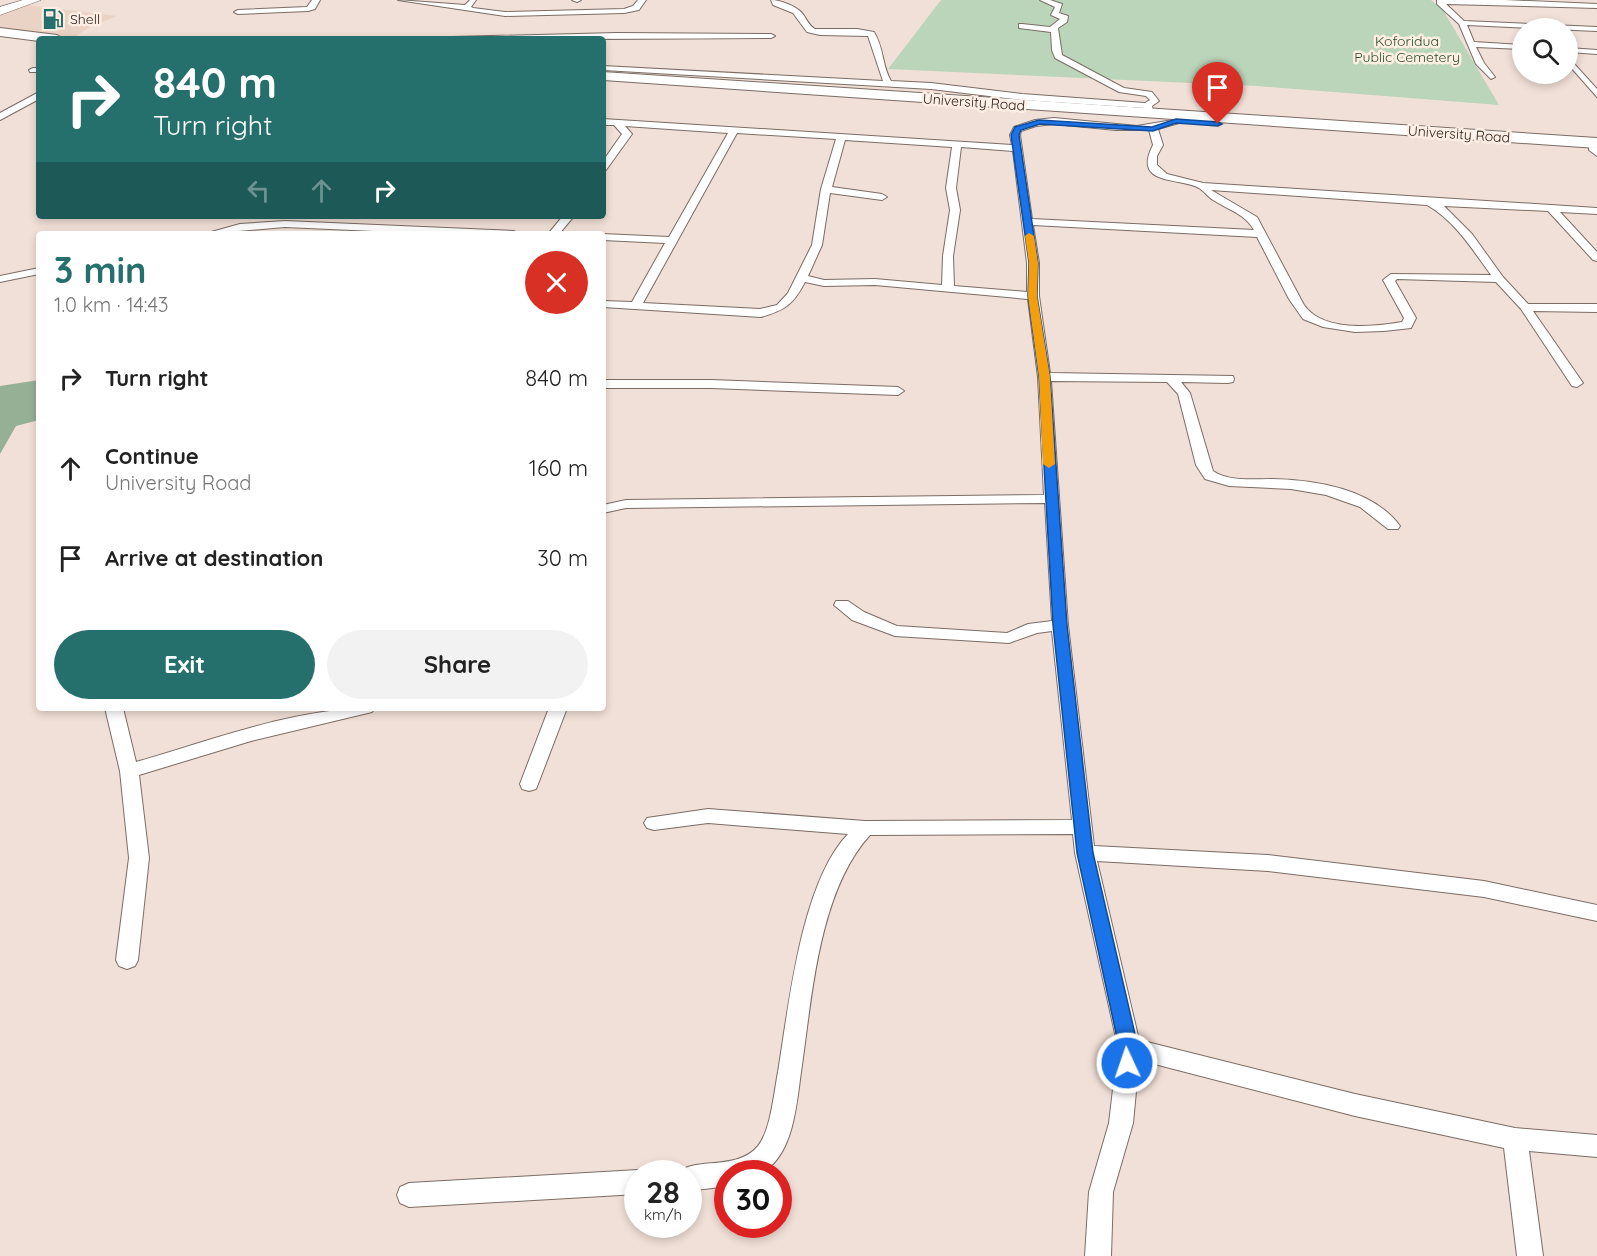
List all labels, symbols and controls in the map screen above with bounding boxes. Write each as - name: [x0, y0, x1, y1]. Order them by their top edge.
- fuel station icon: Shell: [41, 7, 65, 31]
- place label: Shell: [70, 10, 100, 28]
- map controls: [1512, 18, 1578, 84]
- button: search: [1512, 18, 1578, 84]
- park label: Koforidua Public Cemetery: [1354, 32, 1460, 66]
- text: 840 m: [153, 56, 277, 109]
- icon: right: [54, 60, 132, 138]
- pin: [1192, 62, 1243, 124]
- icon: arrive: [1201, 71, 1234, 104]
- street label: University Road: [922, 89, 1026, 115]
- text: Turn right: [153, 108, 272, 142]
- street label: University Road: [1407, 121, 1511, 147]
- icon: left: [242, 174, 275, 207]
- icon: ahead: [305, 174, 338, 207]
- icon: right: [368, 174, 401, 207]
- text: 3 min: [54, 247, 147, 292]
- button: close: [525, 251, 588, 314]
- text: 1.0 km · 14:43: [54, 292, 169, 317]
- icon: right: [54, 362, 87, 395]
- text: Turn right: [105, 364, 209, 392]
- text: 840 m: [525, 364, 588, 392]
- text: Continue: [105, 442, 199, 470]
- icon: ahead: [54, 452, 87, 485]
- text: 160 m: [529, 454, 588, 482]
- text: University Road: [105, 470, 251, 495]
- icon: arrive: [54, 542, 87, 575]
- text: Arrive at destination: [105, 544, 323, 572]
- text: 30 m: [537, 544, 588, 572]
- button: Exit: [54, 630, 315, 699]
- button: Share: [327, 630, 588, 699]
- position arrow: [1095, 1031, 1159, 1095]
- speed limit sign: 30: [714, 1160, 792, 1238]
- text: 28: [646, 1173, 680, 1211]
- text: km/h: [644, 1205, 682, 1224]

